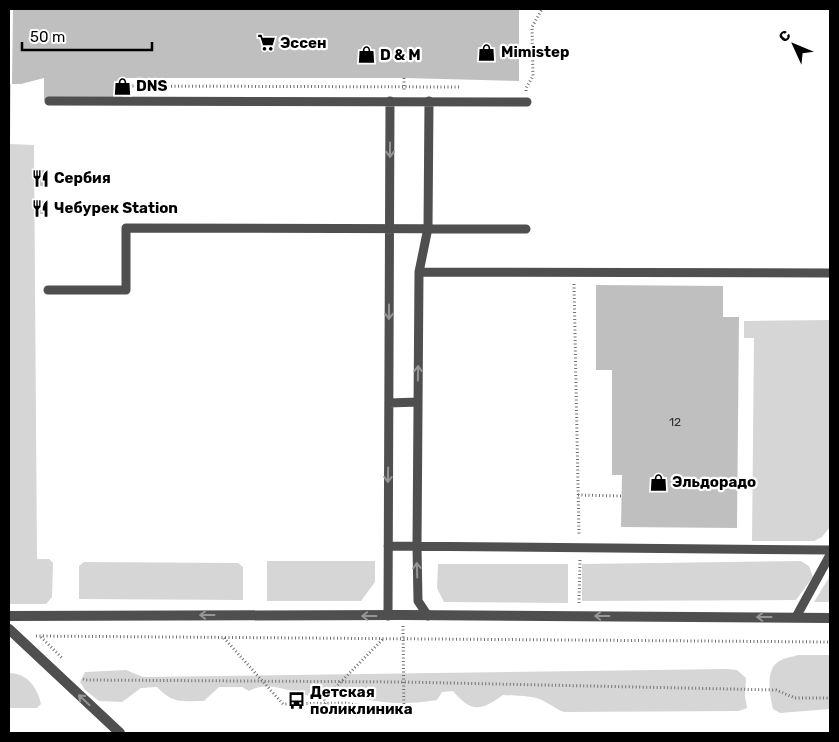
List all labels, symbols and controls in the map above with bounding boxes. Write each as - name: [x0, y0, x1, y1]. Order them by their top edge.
- scale bar: [22, 20, 152, 52]
- north arrow: [769, 20, 819, 70]
- text: С: [775, 27, 795, 46]
- text: 50 m: [30, 28, 65, 46]
- supermarket icon: Эссен: [256, 33, 276, 53]
- place label: Эссен: [280, 34, 327, 52]
- shop icon: Mimistep: [477, 42, 497, 62]
- place label: Mimistep: [501, 43, 569, 61]
- shop icon: D & M: [356, 45, 376, 65]
- place label: D & M: [380, 46, 421, 64]
- shop icon: DNS: [112, 76, 132, 96]
- place label: DNS: [136, 77, 168, 95]
- one-way arrow: [385, 142, 395, 158]
- restaurant icon: Сербия: [30, 168, 50, 188]
- place label: Сербия: [54, 169, 111, 187]
- restaurant icon: Чебурек Station: [30, 198, 50, 218]
- place label: Чебурек Station: [54, 199, 178, 217]
- one-way arrow: [384, 304, 394, 320]
- one-way arrow: [413, 365, 423, 381]
- house number: 12: [669, 415, 681, 429]
- one-way arrow: [383, 466, 393, 483]
- shop icon: Эльдорадо: [648, 472, 668, 492]
- place label: Эльдорадо: [672, 473, 756, 491]
- one-way arrow: [412, 562, 422, 578]
- one-way arrow: [199, 610, 215, 620]
- one-way arrow: [361, 611, 378, 621]
- one-way arrow: [594, 611, 610, 621]
- one-way arrow: [756, 612, 772, 622]
- place label: Детская поликлиника: [310, 683, 413, 718]
- bus stop icon: Детская поликлиника: [286, 691, 306, 711]
- one-way arrow: [78, 694, 91, 706]

